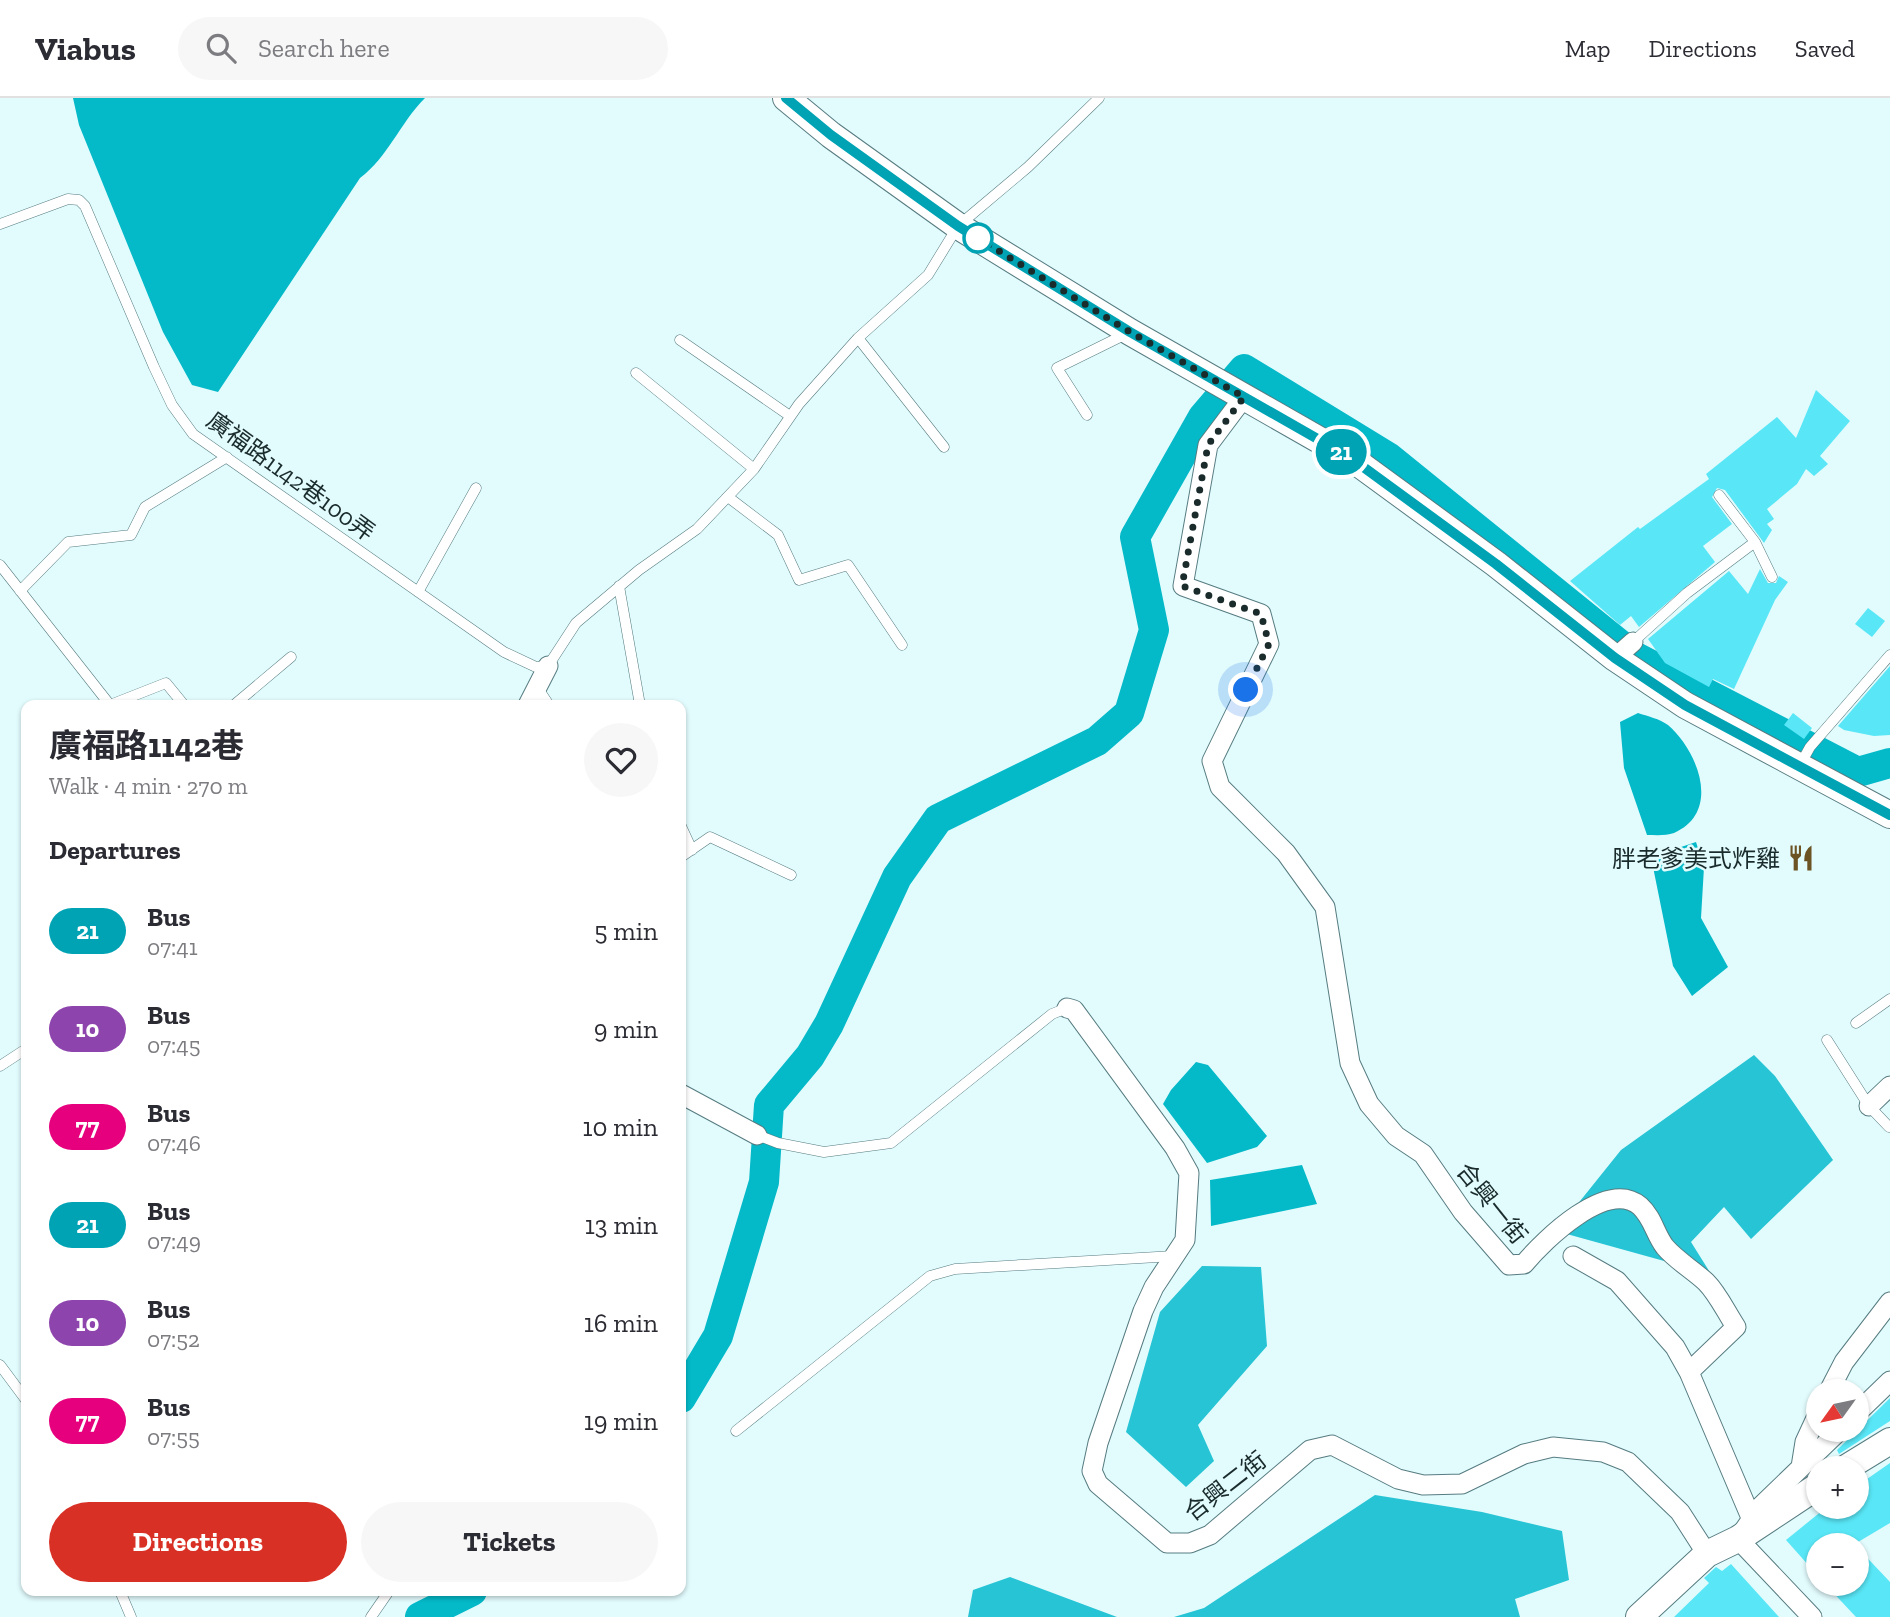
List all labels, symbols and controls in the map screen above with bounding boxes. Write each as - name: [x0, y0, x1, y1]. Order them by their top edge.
- search box: [178, 17, 668, 80]
- text: Viabus: [35, 29, 136, 68]
- icon: search: [202, 29, 240, 67]
- text: Search here: [258, 32, 390, 64]
- text: Map: [1565, 34, 1611, 63]
- text: Directions: [1649, 34, 1757, 63]
- text: Saved: [1795, 34, 1855, 63]
- unlabelled marker: [963, 223, 993, 253]
- street label: 廣福路1142巷100弄: [201, 405, 381, 547]
- line badge: 21: [1310, 429, 1372, 475]
- text: 21: [1330, 437, 1352, 466]
- your location: [1228, 672, 1263, 707]
- button: heart: [584, 723, 658, 797]
- text: 廣福路1142巷: [49, 726, 244, 765]
- text: Walk · 4 min · 270 m: [49, 772, 248, 800]
- text: Departures: [49, 834, 181, 866]
- restaurant icon: 胖老爹美式炸雞: [1786, 843, 1816, 873]
- place label: 胖老爹美式炸雞: [1612, 844, 1780, 873]
- text: Bus: [147, 901, 190, 933]
- text: 5 min: [594, 915, 658, 947]
- text: 21: [76, 916, 99, 945]
- text: 07:41: [147, 933, 198, 961]
- text: Bus: [147, 999, 190, 1031]
- text: 9 min: [594, 1013, 658, 1045]
- text: 10: [76, 1014, 99, 1043]
- text: 07:45: [147, 1031, 200, 1059]
- text: Bus: [147, 1097, 190, 1129]
- text: 10 min: [582, 1111, 658, 1143]
- text: 77: [76, 1112, 99, 1141]
- text: 07:46: [147, 1129, 201, 1157]
- street label: 合興一街: [1451, 1157, 1533, 1249]
- text: Bus: [147, 1195, 190, 1227]
- text: 13 min: [585, 1209, 658, 1241]
- text: 21: [76, 1210, 99, 1239]
- text: 07:49: [147, 1227, 201, 1255]
- text: Bus: [147, 1293, 190, 1325]
- text: 16 min: [584, 1307, 658, 1339]
- text: 10: [76, 1308, 99, 1337]
- text: 07:52: [147, 1325, 200, 1353]
- north arrow: [1806, 1379, 1869, 1442]
- map controls: [1806, 1379, 1869, 1596]
- text: Bus: [147, 1391, 190, 1423]
- text: 19 min: [584, 1405, 658, 1437]
- text: 77: [76, 1406, 99, 1435]
- text: 07:55: [147, 1423, 200, 1451]
- street label: 合興二街: [1178, 1445, 1272, 1527]
- button: +: [1806, 1456, 1869, 1519]
- button: Directions: [49, 1502, 347, 1582]
- button: Tickets: [361, 1502, 658, 1582]
- button: −: [1806, 1533, 1869, 1596]

